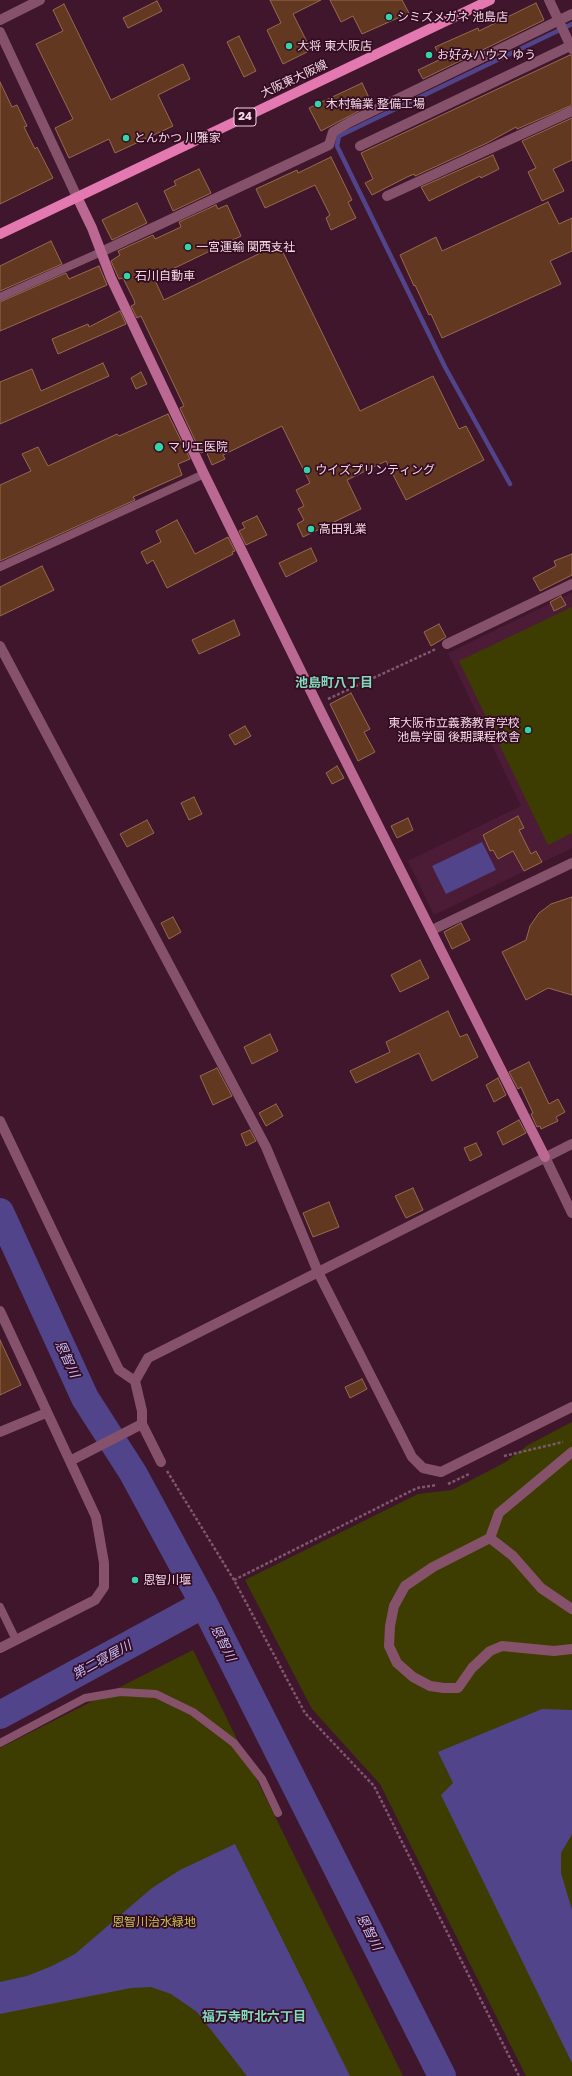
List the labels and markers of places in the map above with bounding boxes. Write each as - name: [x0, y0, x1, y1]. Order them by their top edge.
- place label: シミズメガネ 池島店: [397, 10, 508, 24]
- marker: シミズメガネ 池島店: [384, 12, 394, 22]
- place label: 大将 東大阪店: [297, 39, 372, 53]
- marker: 大将 東大阪店: [284, 41, 294, 51]
- place label: お好みハウス ゆう: [437, 48, 536, 62]
- marker: お好みハウス ゆう: [424, 50, 434, 60]
- place label: 木村輪業 整備工場: [326, 97, 425, 111]
- marker: 木村輪業 整備工場: [313, 99, 323, 109]
- place label: とんかつ 川雅家: [134, 131, 221, 145]
- marker: とんかつ 川雅家: [121, 133, 131, 143]
- place label: 一宮運輸 関西支社: [196, 240, 295, 254]
- marker: 一宮運輸 関西支社: [183, 242, 193, 252]
- place label: 石川自動車: [135, 269, 195, 283]
- marker: 石川自動車: [122, 271, 132, 281]
- place label: マリエ医院: [168, 440, 228, 454]
- marker: マリエ医院: [153, 441, 165, 453]
- place label: ウイズプリンティング: [315, 463, 435, 477]
- marker: ウイズプリンティング: [302, 465, 312, 475]
- place label: 高田乳業: [319, 522, 367, 536]
- marker: 高田乳業: [306, 524, 316, 534]
- place label: 東大阪市立義務教育学校 池島学園 後期課程校舎: [388, 716, 520, 744]
- marker: 東大阪市立義務教育学校 池島学園 後期課程校舎: [523, 725, 533, 735]
- place label: 恩智川堰: [143, 1573, 191, 1587]
- marker: 恩智川堰: [130, 1575, 140, 1585]

